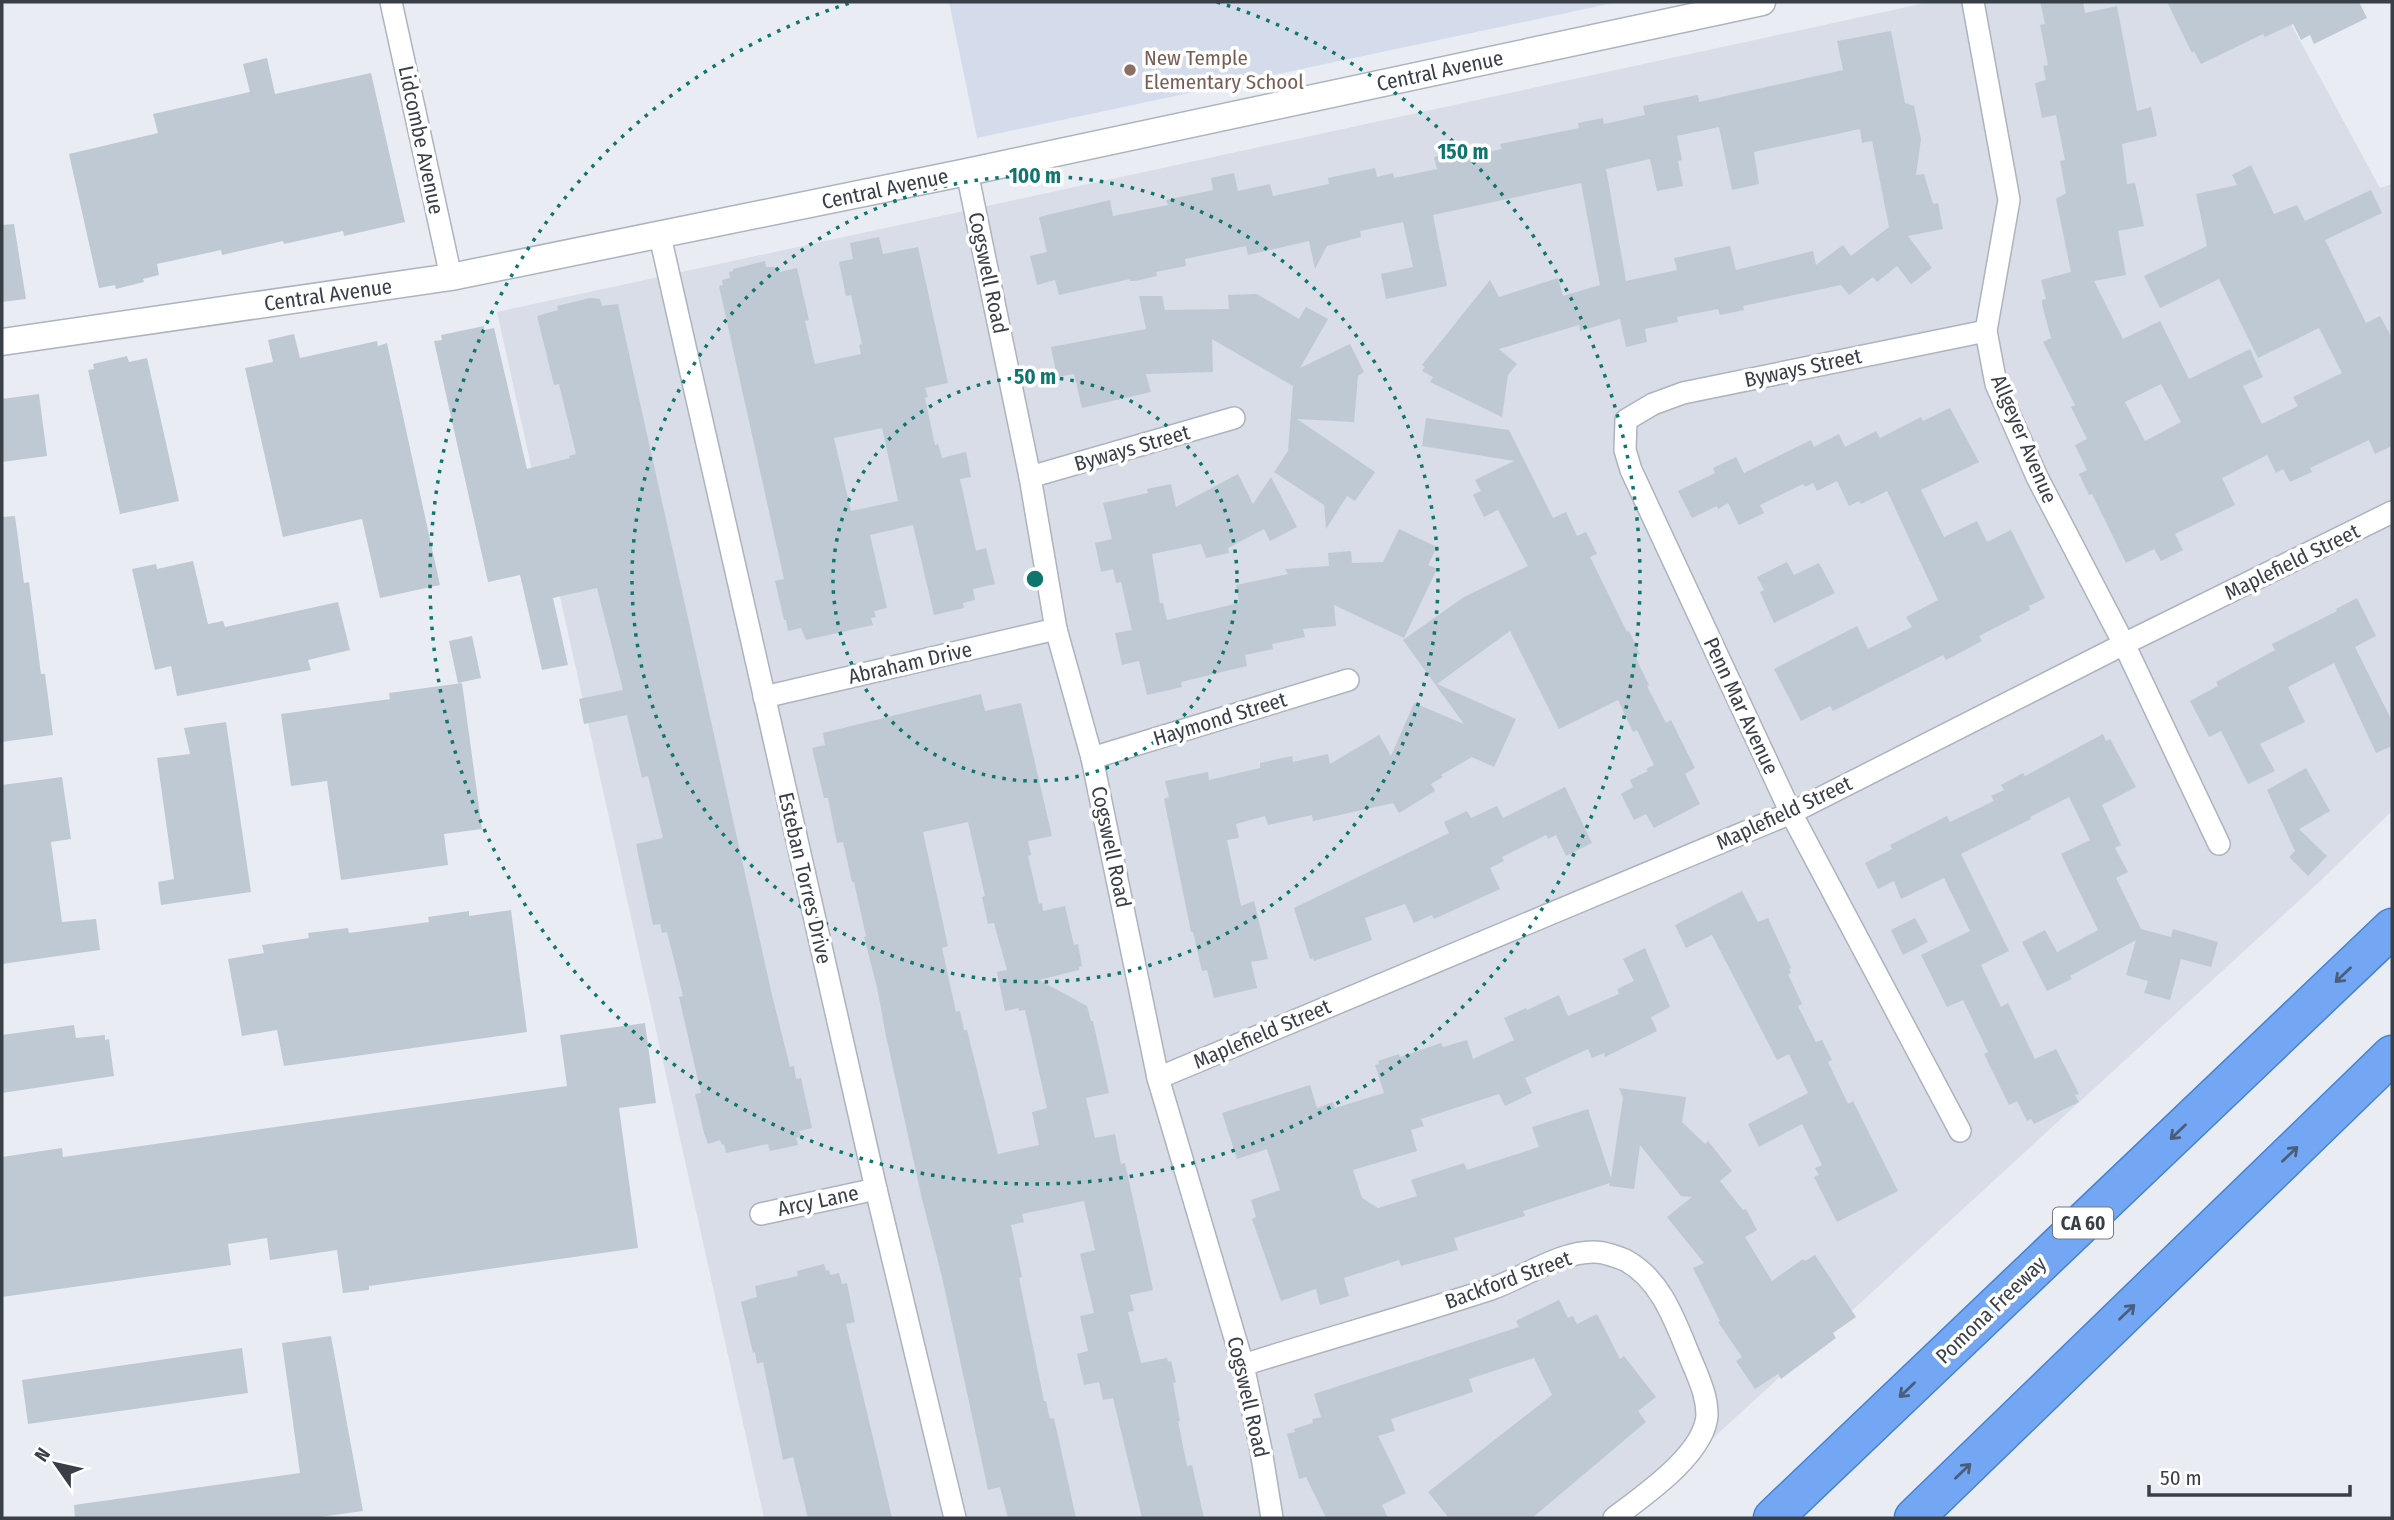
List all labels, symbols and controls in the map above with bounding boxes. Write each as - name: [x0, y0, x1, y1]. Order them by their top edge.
- place label: New Temple Elementary School: [1144, 45, 1304, 95]
- street label: Central Avenue: [1374, 45, 1506, 97]
- marker: New Temple Elementary School: [1122, 62, 1138, 78]
- street label: Lidcombe Avenue: [393, 63, 449, 217]
- text: 150 m: [1437, 139, 1489, 165]
- street label: Central Avenue: [819, 163, 951, 215]
- text: 100 m: [1009, 163, 1061, 189]
- street label: Cogswell Road: [962, 210, 1014, 336]
- street label: Central Avenue: [262, 273, 394, 317]
- street label: Byways Street: [1742, 343, 1864, 393]
- text: 50 m: [1014, 364, 1056, 390]
- street label: Allgeyer Avenue: [1985, 371, 2063, 507]
- street label: Byways Street: [1071, 419, 1193, 477]
- street label: Maplefield Street: [2220, 518, 2364, 606]
- centre of rings: [1023, 567, 1047, 591]
- street label: Penn Mar Avenue: [1698, 633, 1784, 779]
- street label: Abraham Drive: [846, 636, 974, 690]
- street label: Haymond Street: [1150, 686, 1290, 752]
- street label: Maplefield Street: [1712, 770, 1856, 856]
- street label: Cogswell Road: [1085, 784, 1137, 910]
- street label: Esteban Torres Drive: [773, 790, 837, 966]
- one-way arrow: [2335, 966, 2352, 983]
- street label: Maplefield Street: [1189, 993, 1335, 1075]
- one-way arrow: [2170, 1123, 2187, 1140]
- one-way arrow: [2281, 1146, 2298, 1163]
- street label: Arcy Lane: [775, 1180, 861, 1222]
- road number: CA 60: [2053, 1208, 2113, 1238]
- street label: Backford Street: [1441, 1245, 1575, 1315]
- street label: Pomona Freeway: [1930, 1250, 2052, 1369]
- one-way arrow: [2118, 1304, 2135, 1321]
- street label: Cogswell Road: [1221, 1334, 1275, 1460]
- one-way arrow: [1899, 1382, 1916, 1399]
- north arrow: [21, 1429, 91, 1499]
- text: N: [30, 1444, 55, 1466]
- scale bar: [2149, 1454, 2350, 1498]
- one-way arrow: [1955, 1462, 1972, 1479]
- text: 50 m: [2160, 1465, 2202, 1491]

